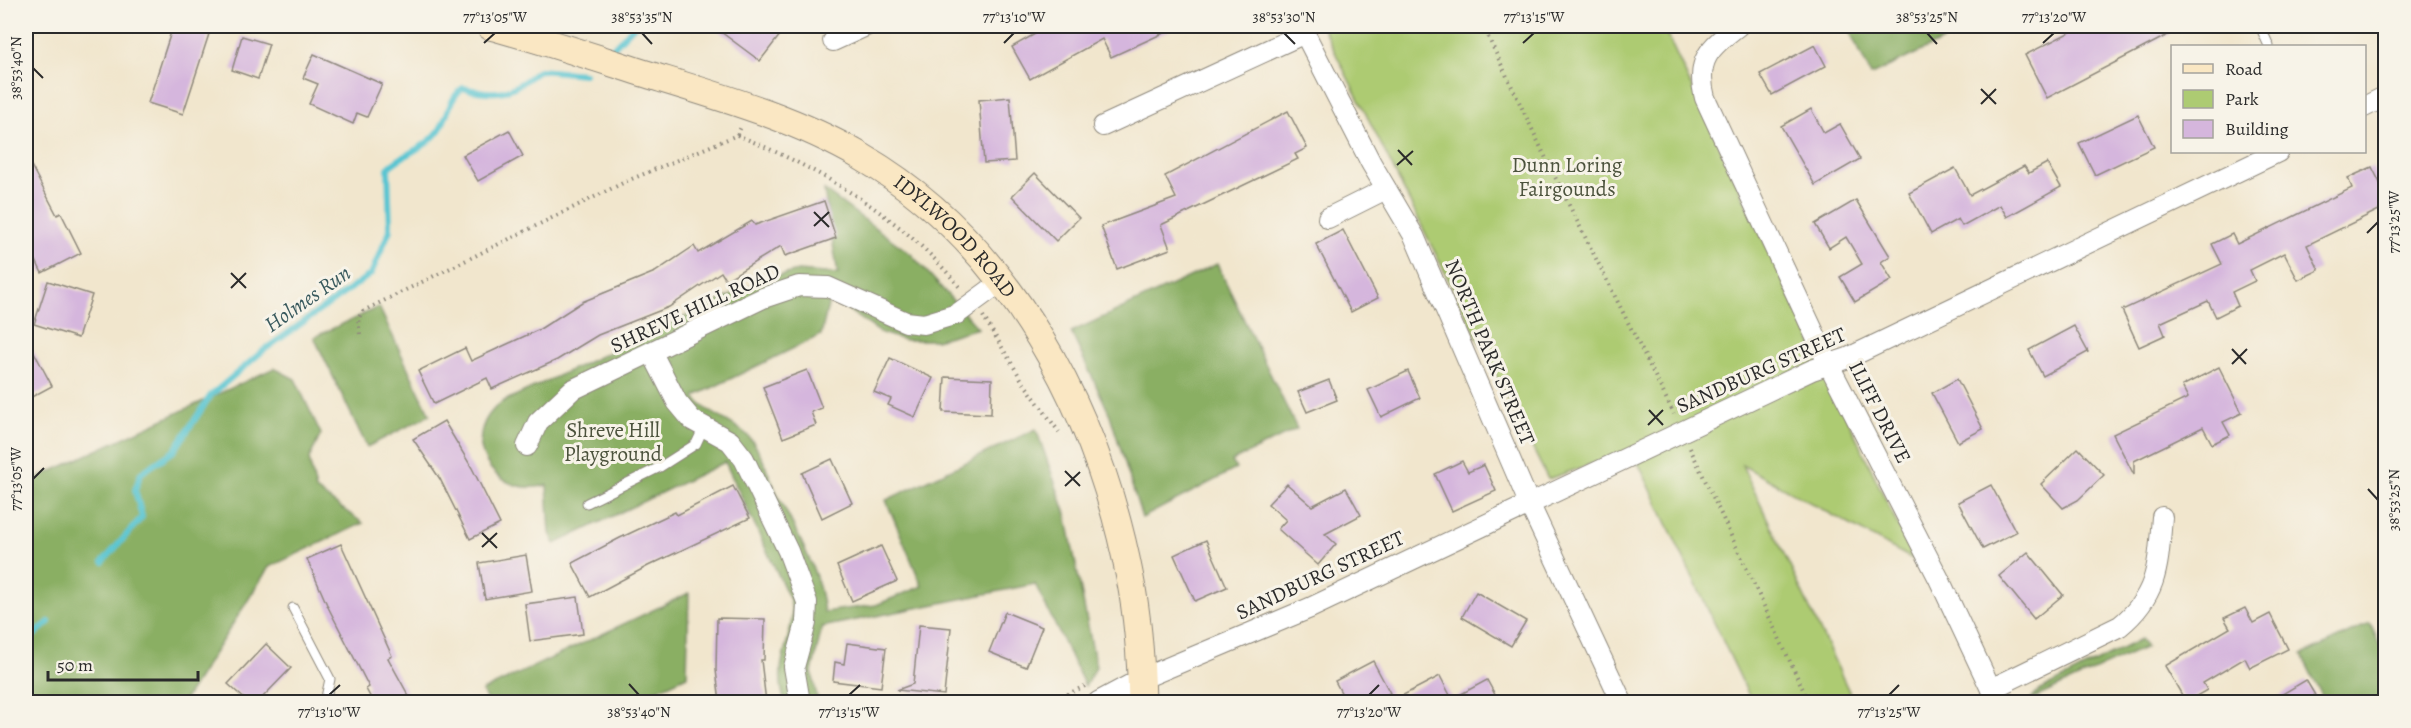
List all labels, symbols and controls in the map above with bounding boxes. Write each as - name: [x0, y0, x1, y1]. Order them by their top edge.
- text: 77°13'05"W: [463, 7, 527, 27]
- text: 38°53'35"N: [611, 7, 673, 27]
- text: 77°13'10"W: [983, 7, 1045, 27]
- text: 38°53'30"N: [1253, 7, 1316, 27]
- text: 77°13'15"W: [1503, 7, 1565, 27]
- text: 38°53'25"N: [1896, 7, 1958, 27]
- text: 77°13'20"W: [2022, 7, 2086, 27]
- text: 38°53'40"N: [6, 36, 26, 100]
- legend: [2171, 45, 2366, 153]
- text: Road: [2225, 57, 2263, 81]
- text: Park: [2225, 87, 2259, 111]
- text: Building: [2225, 117, 2289, 141]
- park label: Dunn Loring Fairgounds: [1512, 151, 1623, 203]
- street label: IDYLWOOD ROAD: [888, 168, 1023, 303]
- text: 77°13'25"W: [2384, 190, 2404, 254]
- street label: NORTH PARK STREET: [1438, 255, 1542, 450]
- street label: SHREVE HILL ROAD: [606, 256, 784, 360]
- water label: Holmes Run: [258, 258, 357, 340]
- street label: SANDBURG STREET: [1672, 320, 1851, 420]
- street label: ILIFF DRIVE: [1842, 356, 1918, 468]
- park label: Shreve Hill Playground: [564, 416, 663, 468]
- text: 77°13'05"W: [6, 447, 26, 511]
- text: 38°53'25"N: [2384, 469, 2404, 531]
- street label: SANDBURG STREET: [1231, 524, 1409, 626]
- scale bar: [48, 644, 198, 682]
- text: 50 m: [57, 653, 93, 677]
- text: 77°13'10"W: [298, 702, 360, 722]
- text: 38°53'40"N: [607, 702, 671, 722]
- text: 77°13'15"W: [818, 702, 880, 722]
- text: 77°13'20"W: [1337, 702, 1401, 722]
- text: 77°13'25"W: [1857, 702, 1921, 722]

